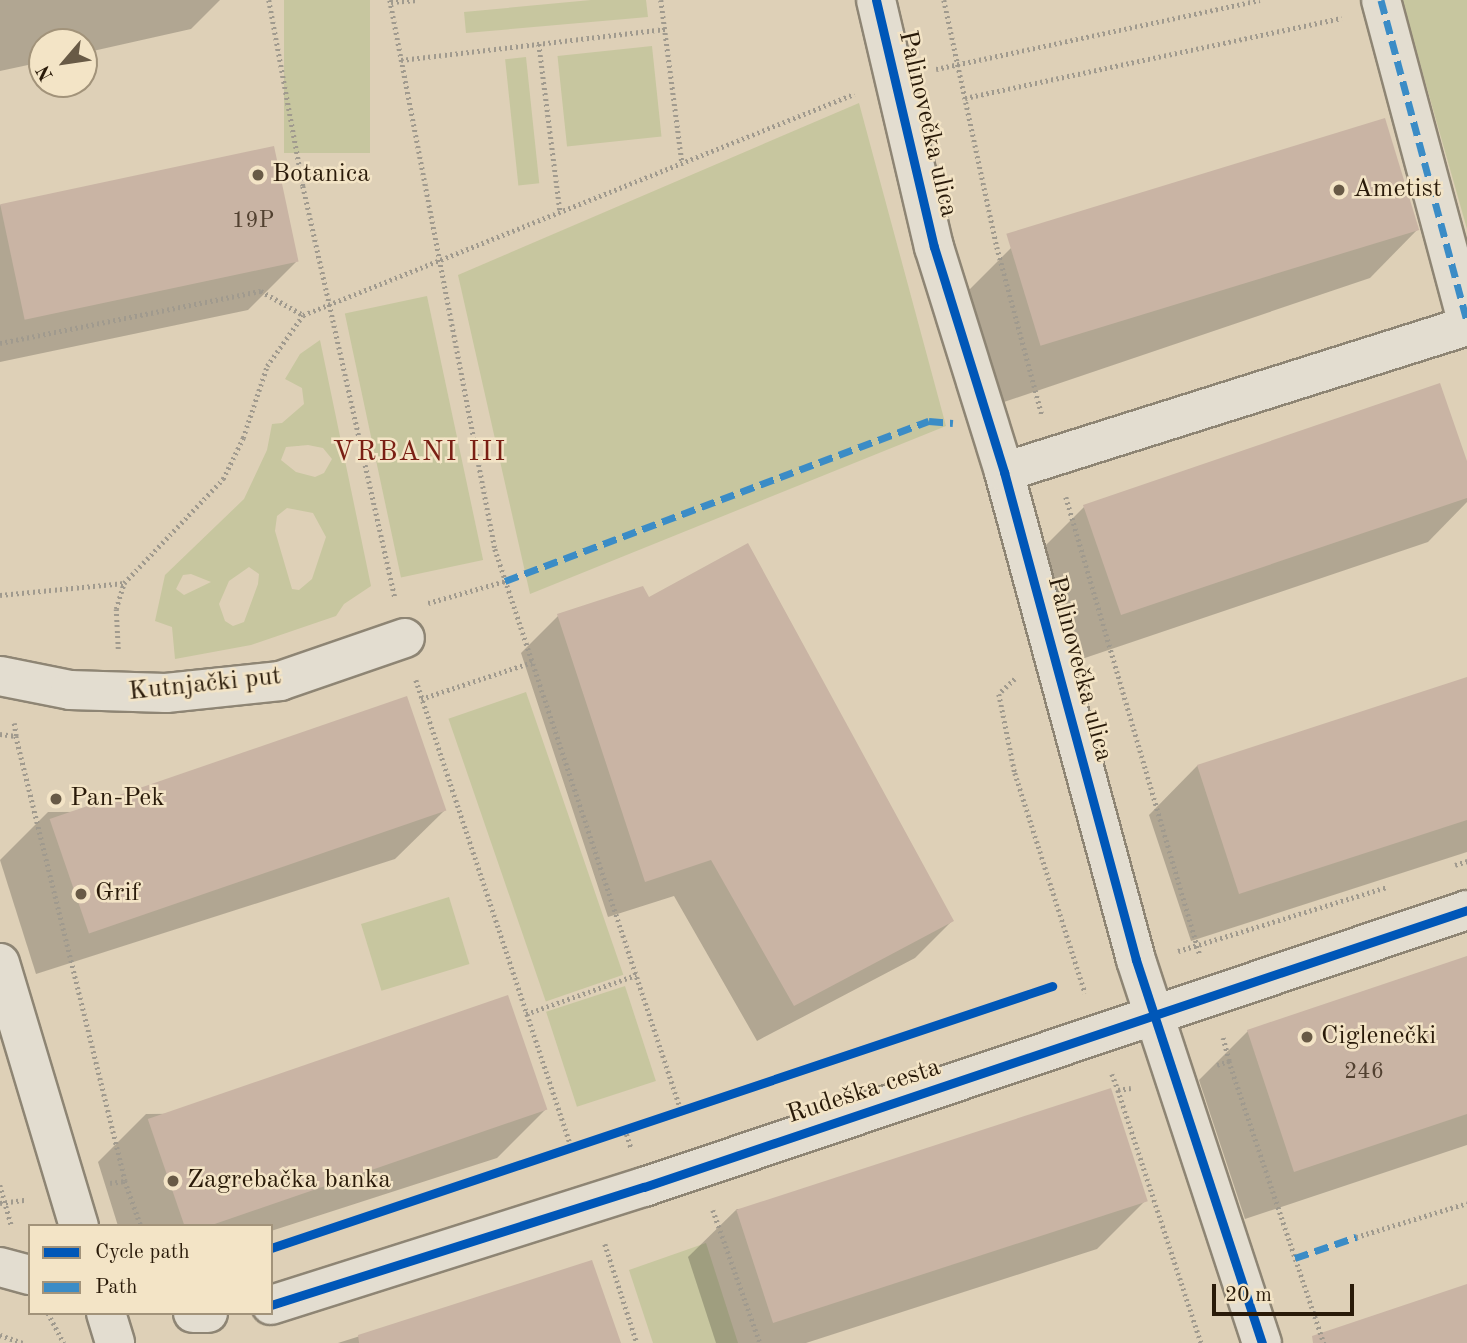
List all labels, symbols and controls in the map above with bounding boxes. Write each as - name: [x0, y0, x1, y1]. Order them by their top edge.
- north arrow: [28, 28, 98, 98]
- street label: Palinovečka ulica: [890, 28, 964, 220]
- text: N: [34, 61, 58, 83]
- place label: Botanica: [272, 159, 370, 191]
- marker: Botanica: [250, 167, 266, 183]
- place label: Ametist: [1353, 174, 1442, 206]
- marker: Ametist: [1331, 182, 1347, 198]
- house number: 19P: [232, 207, 274, 235]
- district label: VRBANI III: [334, 436, 506, 470]
- street label: Palinovečka ulica: [1039, 573, 1119, 765]
- street label: Kutnjački put: [127, 661, 283, 709]
- place label: Pan-Pek: [70, 783, 165, 815]
- marker: Pan-Pek: [48, 791, 64, 807]
- place label: Grif: [95, 878, 140, 910]
- marker: Grif: [73, 886, 89, 902]
- place label: Ciglenečki: [1321, 1021, 1436, 1053]
- marker: Ciglenečki: [1299, 1029, 1315, 1045]
- street label: Rudeška cesta: [783, 1053, 945, 1131]
- house number: 246: [1344, 1058, 1384, 1086]
- place label: Zagrebačka banka: [187, 1165, 391, 1197]
- marker: Zagrebačka banka: [165, 1173, 181, 1189]
- legend: [28, 1224, 273, 1315]
- text: Cycle path: [95, 1242, 190, 1263]
- scale bar: [1215, 1270, 1357, 1314]
- text: Path: [95, 1277, 138, 1298]
- text: 20 m: [1225, 1285, 1272, 1306]

